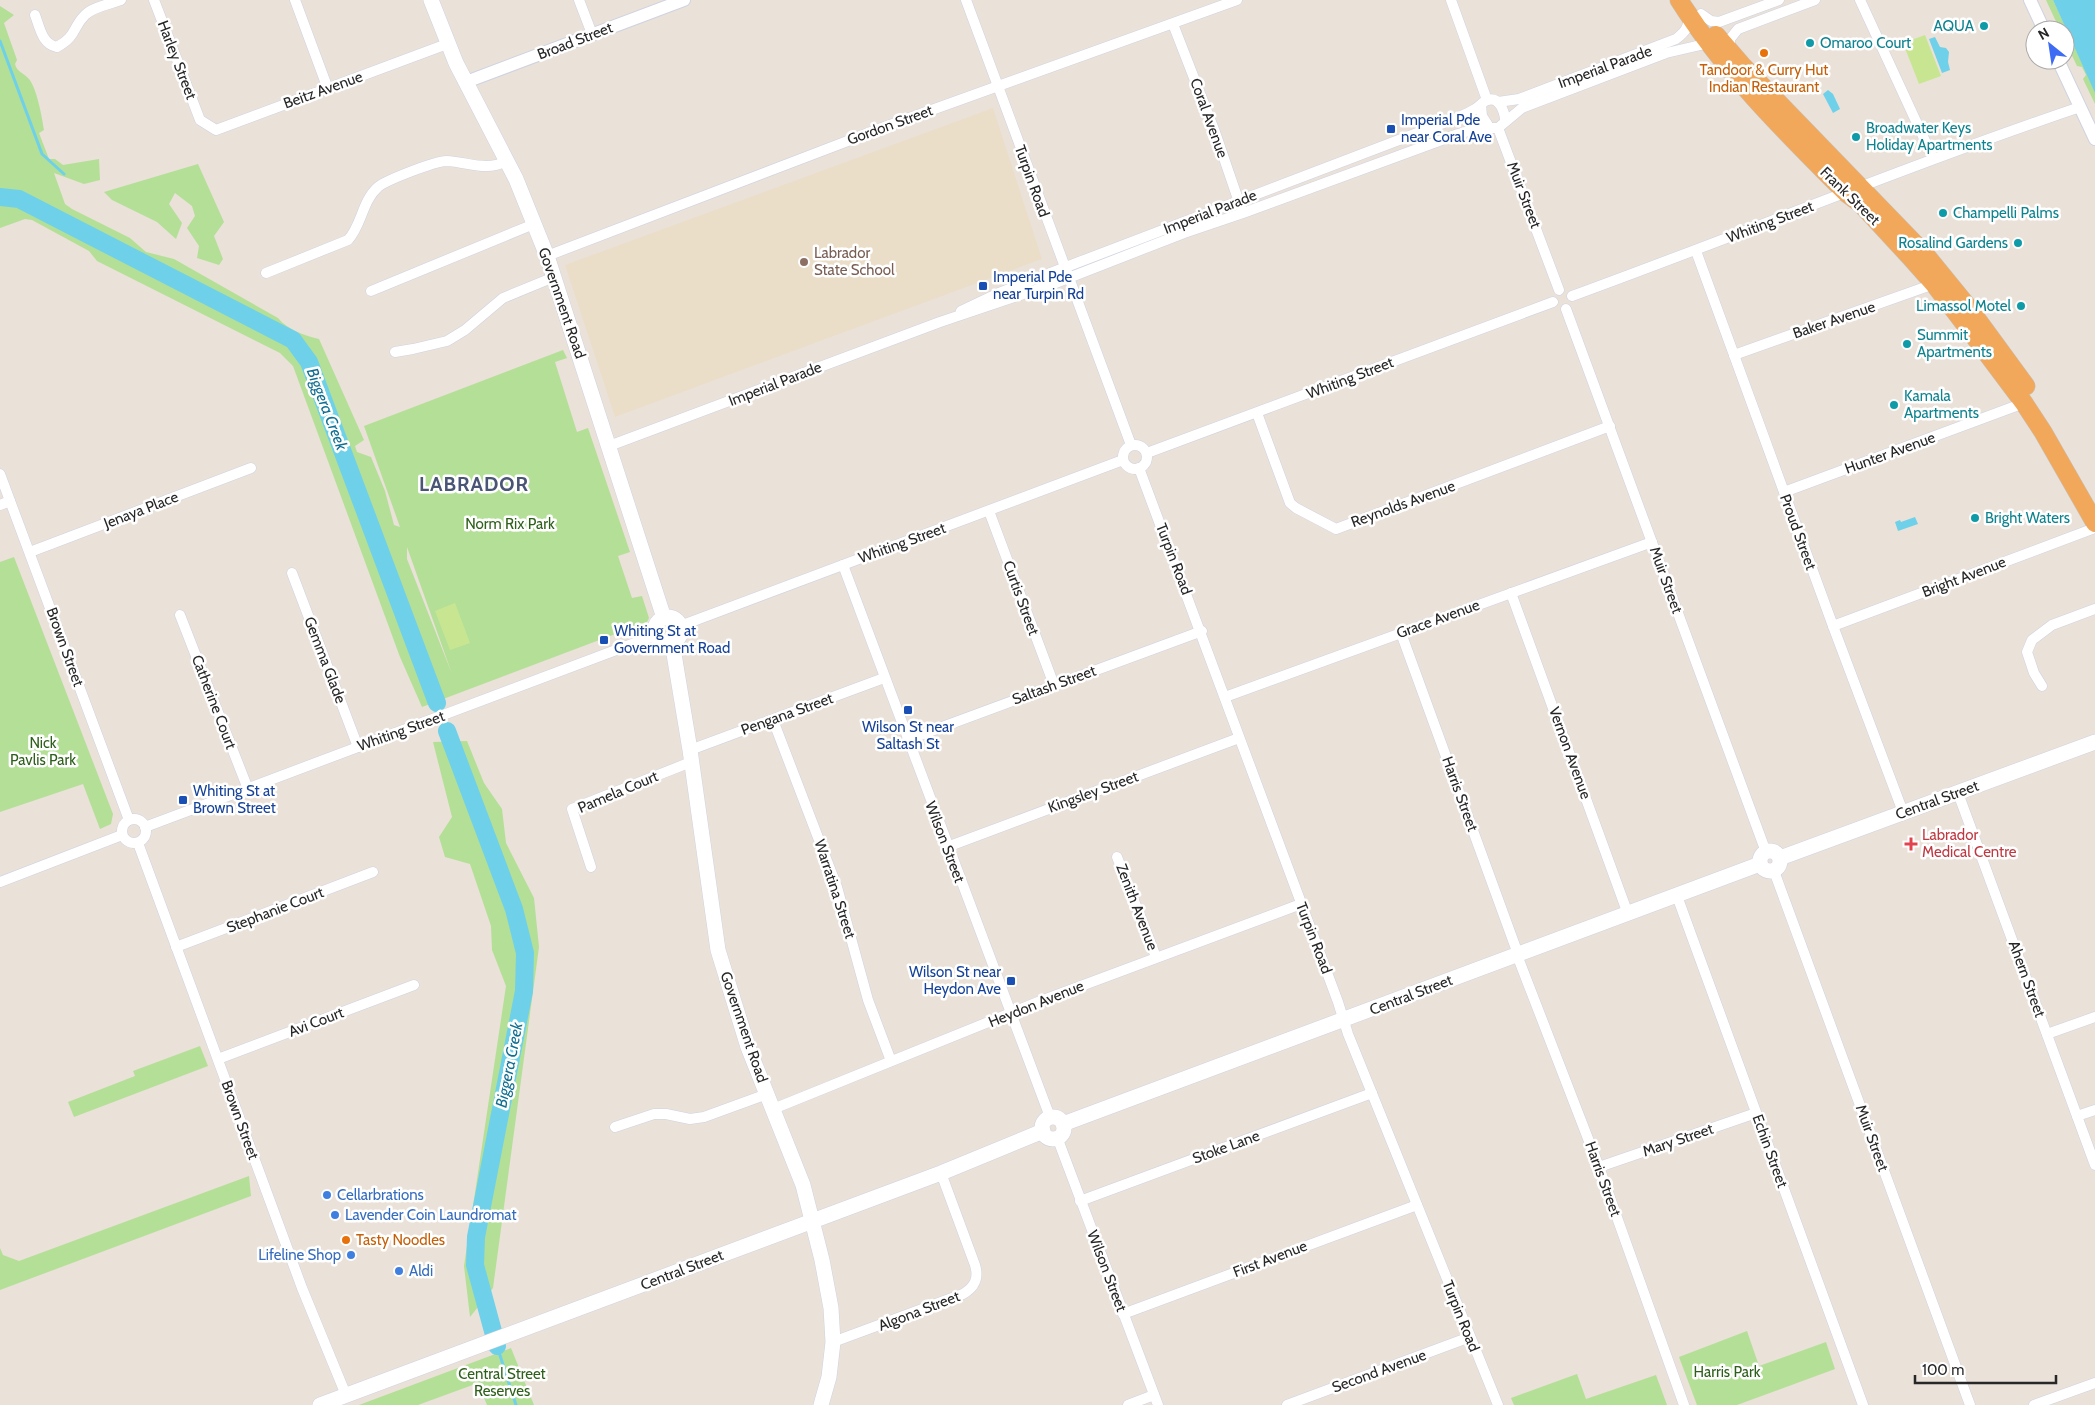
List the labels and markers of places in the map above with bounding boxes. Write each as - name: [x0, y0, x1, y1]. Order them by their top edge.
- place label: AQUA: [1934, 17, 1975, 35]
- marker: AQUA: [1978, 20, 1990, 32]
- place label: Omaroo Court: [1820, 34, 1911, 52]
- marker: Omaroo Court: [1804, 37, 1816, 49]
- marker: Tandoor & Curry Hut Indian Restaurant: [1758, 47, 1770, 59]
- place label: Tandoor & Curry Hut Indian Restaurant: [1700, 61, 1828, 96]
- place label: Imperial Pde near Coral Ave: [1401, 111, 1492, 146]
- place label: Broadwater Keys Holiday Apartments: [1866, 119, 1992, 154]
- marker: Imperial Pde near Coral Ave: [1385, 123, 1397, 135]
- marker: Broadwater Keys Holiday Apartments: [1850, 131, 1862, 143]
- place label: Champelli Palms: [1953, 204, 2059, 222]
- marker: Champelli Palms: [1937, 207, 1949, 219]
- place label: Rosalind Gardens: [1898, 234, 2008, 252]
- marker: Rosalind Gardens: [2012, 237, 2024, 249]
- place label: Labrador State School: [814, 244, 895, 279]
- marker: Labrador State School: [798, 256, 810, 268]
- place label: Imperial Pde near Turpin Rd: [993, 268, 1084, 303]
- marker: Imperial Pde near Turpin Rd: [977, 280, 989, 292]
- place label: Limassol Motel: [1916, 297, 2011, 315]
- marker: Limassol Motel: [2015, 300, 2027, 312]
- place label: Summit Apartments: [1917, 326, 1992, 361]
- marker: Summit Apartments: [1901, 338, 1913, 350]
- place label: Kamala Apartments: [1904, 387, 1979, 422]
- marker: Kamala Apartments: [1888, 399, 1900, 411]
- place label: Bright Waters: [1985, 509, 2070, 527]
- marker: Bright Waters: [1969, 512, 1981, 524]
- place label: Whiting St at Government Road: [614, 622, 730, 657]
- marker: Whiting St at Government Road: [598, 634, 610, 646]
- marker: Wilson St near Saltash St: [902, 704, 914, 716]
- place label: Wilson St near Saltash St: [862, 718, 954, 753]
- place label: Whiting St at Brown Street: [193, 782, 276, 817]
- marker: Whiting St at Brown Street: [177, 794, 189, 806]
- place label: Labrador Medical Centre: [1922, 826, 2017, 861]
- marker: Labrador Medical Centre: [1904, 837, 1918, 851]
- place label: Wilson St near Heydon Ave: [909, 963, 1001, 998]
- marker: Wilson St near Heydon Ave: [1005, 975, 1017, 987]
- place label: Cellarbrations: [337, 1186, 424, 1204]
- marker: Cellarbrations: [321, 1189, 333, 1201]
- place label: Lavender Coin Laundromat: [345, 1206, 516, 1224]
- marker: Lavender Coin Laundromat: [329, 1209, 341, 1221]
- place label: Tasty Noodles: [356, 1231, 445, 1249]
- marker: Tasty Noodles: [340, 1234, 352, 1246]
- place label: Lifeline Shop: [258, 1246, 341, 1264]
- marker: Lifeline Shop: [345, 1249, 357, 1261]
- place label: Aldi: [409, 1262, 433, 1280]
- marker: Aldi: [393, 1265, 405, 1277]

